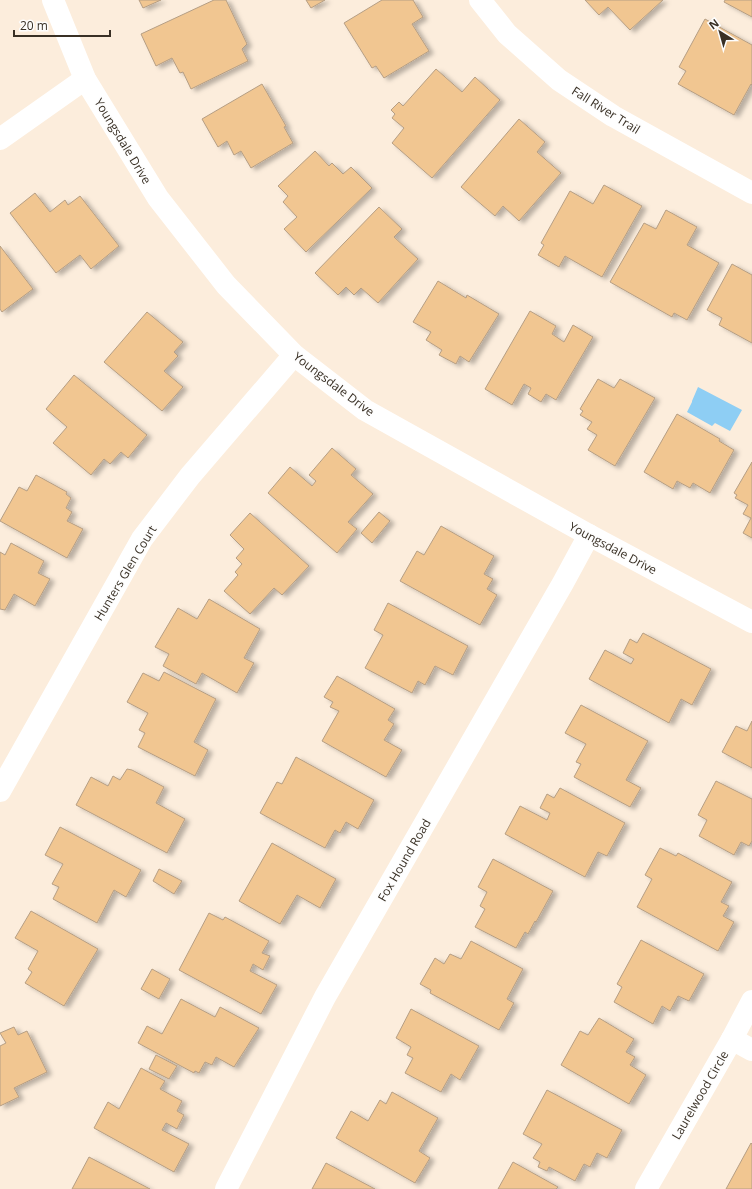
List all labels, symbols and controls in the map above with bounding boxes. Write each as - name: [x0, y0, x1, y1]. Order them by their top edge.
- scale bar: [14, 12, 110, 38]
- north arrow: [700, 12, 740, 52]
- text: N: [706, 15, 722, 32]
- text: 20 m: [20, 17, 48, 34]
- street label: Fall River Trail: [569, 82, 643, 138]
- street label: Youngsdale Drive: [91, 95, 155, 187]
- street label: Youngsdale Drive: [290, 348, 378, 420]
- street label: Youngsdale Drive: [566, 518, 660, 578]
- street label: Hunters Glen Court: [90, 522, 160, 624]
- street label: Fox Hound Road: [373, 816, 435, 904]
- street label: Laurelwood Circle: [668, 1047, 733, 1143]

